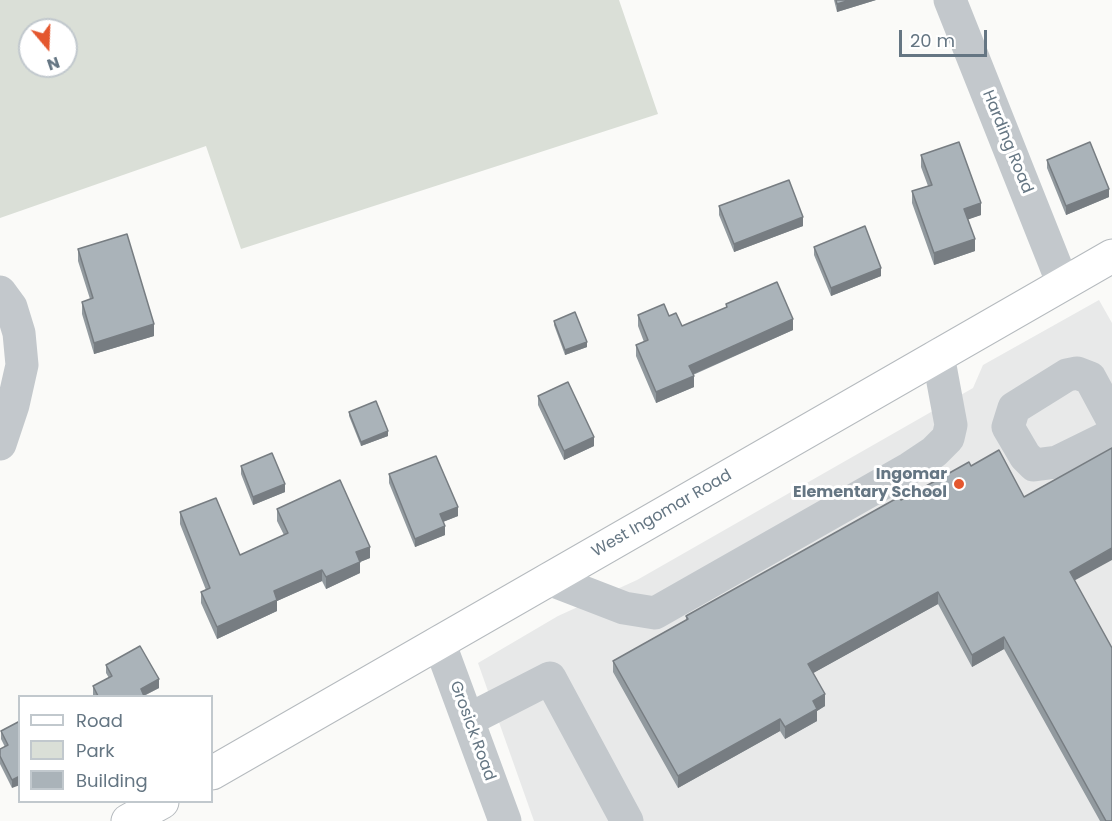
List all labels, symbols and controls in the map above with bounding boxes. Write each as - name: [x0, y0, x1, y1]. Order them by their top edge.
- north arrow: [18, 18, 78, 78]
- scale bar: [902, 18, 990, 56]
- text: 20 m: [910, 28, 955, 53]
- text: N: [44, 51, 63, 76]
- street label: Harding Road: [978, 88, 1036, 196]
- place label: Ingomar Elementary School: [793, 465, 947, 503]
- street label: West Ingomar Road: [589, 466, 735, 562]
- marker: Ingomar Elementary School: [952, 477, 966, 491]
- street label: Grosick Road: [445, 678, 499, 784]
- legend: [18, 695, 213, 803]
- text: Road: [76, 708, 123, 733]
- text: Park: [76, 738, 115, 763]
- text: Building: [76, 768, 148, 793]

